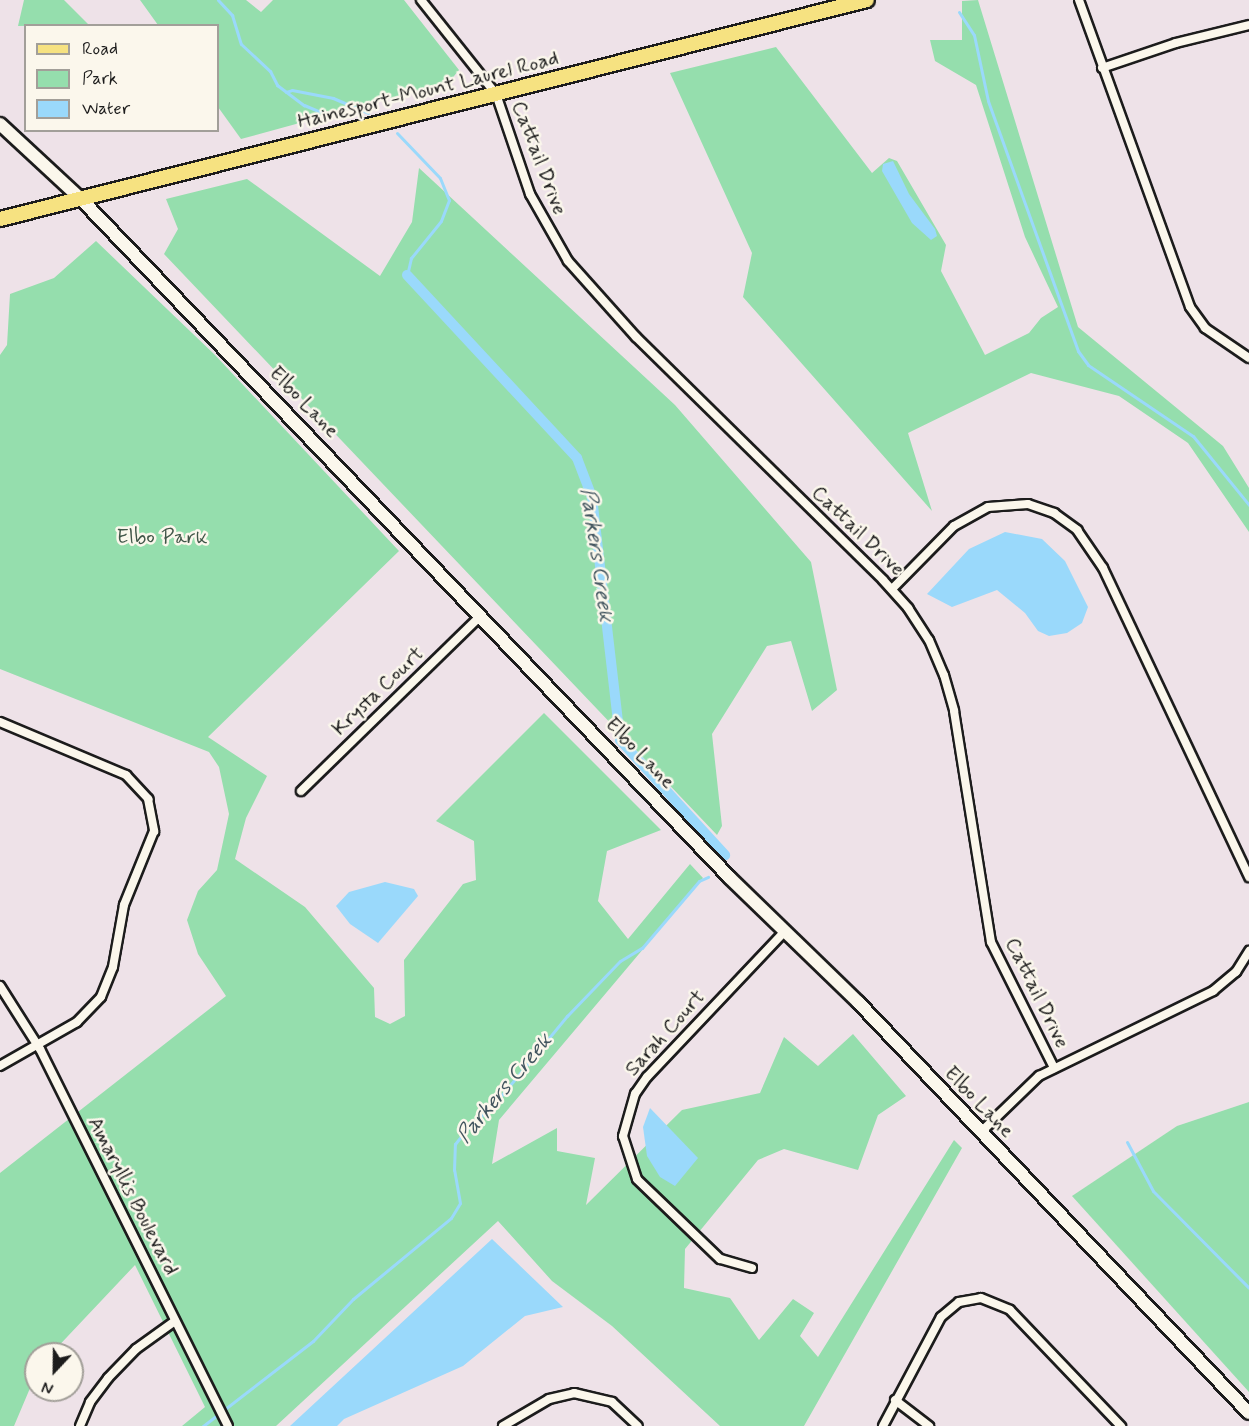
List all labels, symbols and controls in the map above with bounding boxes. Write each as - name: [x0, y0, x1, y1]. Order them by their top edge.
- legend: [24, 24, 219, 132]
- text: Road: [82, 37, 118, 61]
- street label: Hainesport-Mount Laurel Road: [295, 45, 561, 135]
- text: Park: [82, 67, 118, 91]
- text: Water: [82, 97, 130, 121]
- street label: Cattail Drive: [506, 98, 572, 218]
- street label: Elbo Lane: [264, 361, 344, 443]
- street label: Cattail Drive: [807, 481, 909, 581]
- water label: Parkers Creek: [574, 487, 618, 623]
- park label: Elbo Park: [119, 524, 205, 550]
- street label: Krysta Court: [328, 642, 428, 740]
- street label: Elbo Lane: [600, 712, 680, 794]
- street label: Cattail Drive: [1000, 934, 1074, 1052]
- street label: Sarah Court: [620, 985, 710, 1081]
- water label: Parkers Creek: [452, 1029, 558, 1149]
- street label: Elbo Lane: [939, 1061, 1019, 1143]
- street label: Amaryllis Boulevard: [82, 1112, 184, 1280]
- north arrow: [24, 1342, 84, 1402]
- text: N: [39, 1376, 57, 1399]

